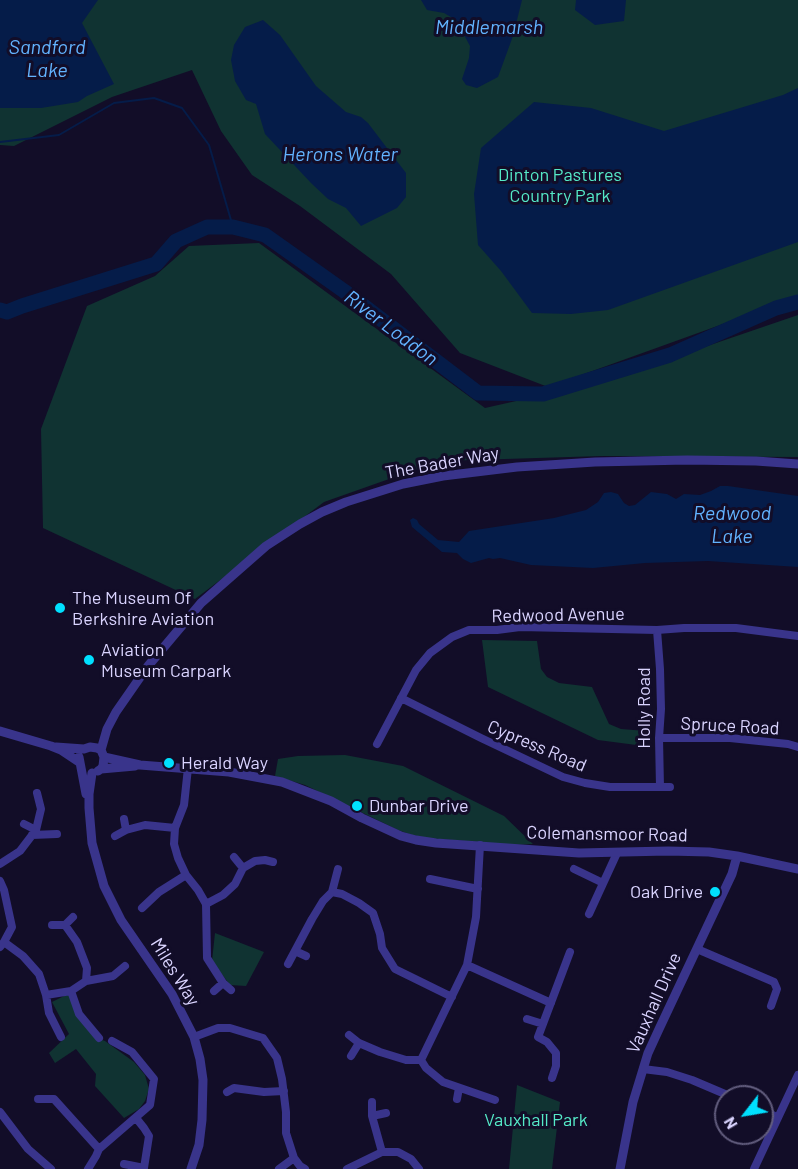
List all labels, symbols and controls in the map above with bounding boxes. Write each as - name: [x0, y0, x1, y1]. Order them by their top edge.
- water label: Middlemarsh: [435, 15, 543, 39]
- water label: Sandford Lake: [9, 35, 85, 82]
- water label: Herons Water: [282, 142, 398, 166]
- park label: Dinton Pastures Country Park: [498, 164, 622, 207]
- water label: River Loddon: [340, 285, 442, 371]
- street label: The Bader Way: [383, 442, 501, 484]
- water label: Redwood Lake: [693, 501, 771, 548]
- place label: The Museum Of Berkshire Aviation: [72, 587, 214, 630]
- marker: The Museum Of Berkshire Aviation: [53, 601, 67, 615]
- street label: Redwood Avenue: [491, 603, 625, 627]
- place label: Aviation Museum Carpark: [101, 639, 231, 682]
- marker: Aviation Museum Carpark: [82, 653, 96, 667]
- street label: Holly Road: [633, 667, 655, 749]
- street label: Spruce Road: [680, 713, 780, 739]
- street label: Cypress Road: [484, 715, 590, 777]
- place label: Herald Way: [181, 752, 268, 774]
- marker: Herald Way: [162, 756, 176, 770]
- place label: Dunbar Drive: [369, 795, 468, 817]
- marker: Dunbar Drive: [350, 799, 364, 813]
- street label: Colemansmoor Road: [526, 822, 688, 846]
- place label: Oak Drive: [630, 881, 703, 903]
- marker: Oak Drive: [708, 885, 722, 899]
- street label: Miles Way: [146, 934, 204, 1010]
- street label: Vauxhall Drive: [622, 949, 686, 1057]
- north arrow: [714, 1085, 774, 1145]
- park label: Vauxhall Park: [484, 1109, 588, 1131]
- text: N: [719, 1114, 741, 1133]

